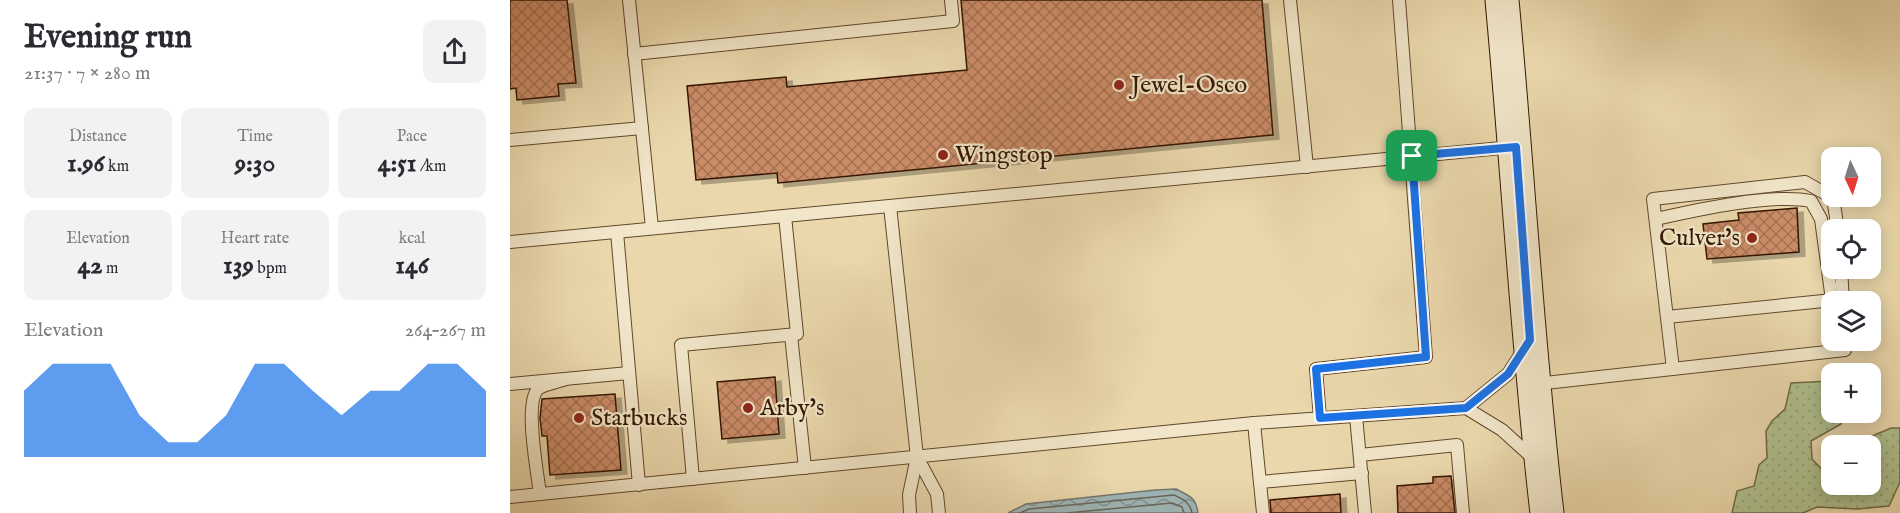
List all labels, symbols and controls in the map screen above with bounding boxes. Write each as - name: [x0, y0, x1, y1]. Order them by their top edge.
- text: Evening run: [24, 17, 192, 59]
- button: share: [423, 20, 486, 83]
- text: 21:37 · 7 × 280 m: [24, 61, 151, 86]
- place label: Jewel-Osco: [1128, 70, 1247, 101]
- marker: Jewel-Osco: [1112, 78, 1126, 92]
- text: Distance: [69, 127, 127, 147]
- text: Time: [237, 127, 273, 147]
- text: Pace: [397, 127, 427, 147]
- pin: [1386, 130, 1437, 181]
- icon: arrive: [1395, 139, 1428, 172]
- place label: Wingstop: [955, 140, 1053, 171]
- text: 1.96: [67, 147, 105, 180]
- text: 9:30: [235, 147, 275, 180]
- text: 4:51: [378, 147, 416, 180]
- north arrow: [1821, 147, 1881, 207]
- map controls: [1821, 147, 1881, 495]
- marker: Wingstop: [936, 148, 950, 162]
- text: km: [105, 157, 129, 177]
- text: /km: [416, 157, 446, 177]
- button: locate: [1821, 219, 1881, 279]
- place label: Culver's: [1659, 223, 1740, 254]
- text: Elevation: [66, 229, 130, 249]
- text: Heart rate: [221, 229, 289, 249]
- text: kcal: [399, 229, 425, 249]
- marker: Culver's: [1745, 231, 1759, 245]
- text: 42: [78, 249, 103, 282]
- text: 139: [223, 249, 254, 282]
- text: 146: [395, 249, 429, 282]
- text: m: [103, 259, 118, 279]
- text: bpm: [254, 259, 287, 279]
- button: layers: [1821, 291, 1881, 351]
- text: Elevation: [24, 318, 103, 343]
- text: 264–267 m: [405, 318, 486, 343]
- button: +: [1821, 363, 1881, 423]
- place label: Arby's: [759, 393, 824, 424]
- marker: Arby's: [741, 401, 755, 415]
- place label: Starbucks: [591, 403, 687, 434]
- marker: Starbucks: [572, 411, 586, 425]
- button: −: [1821, 435, 1881, 495]

